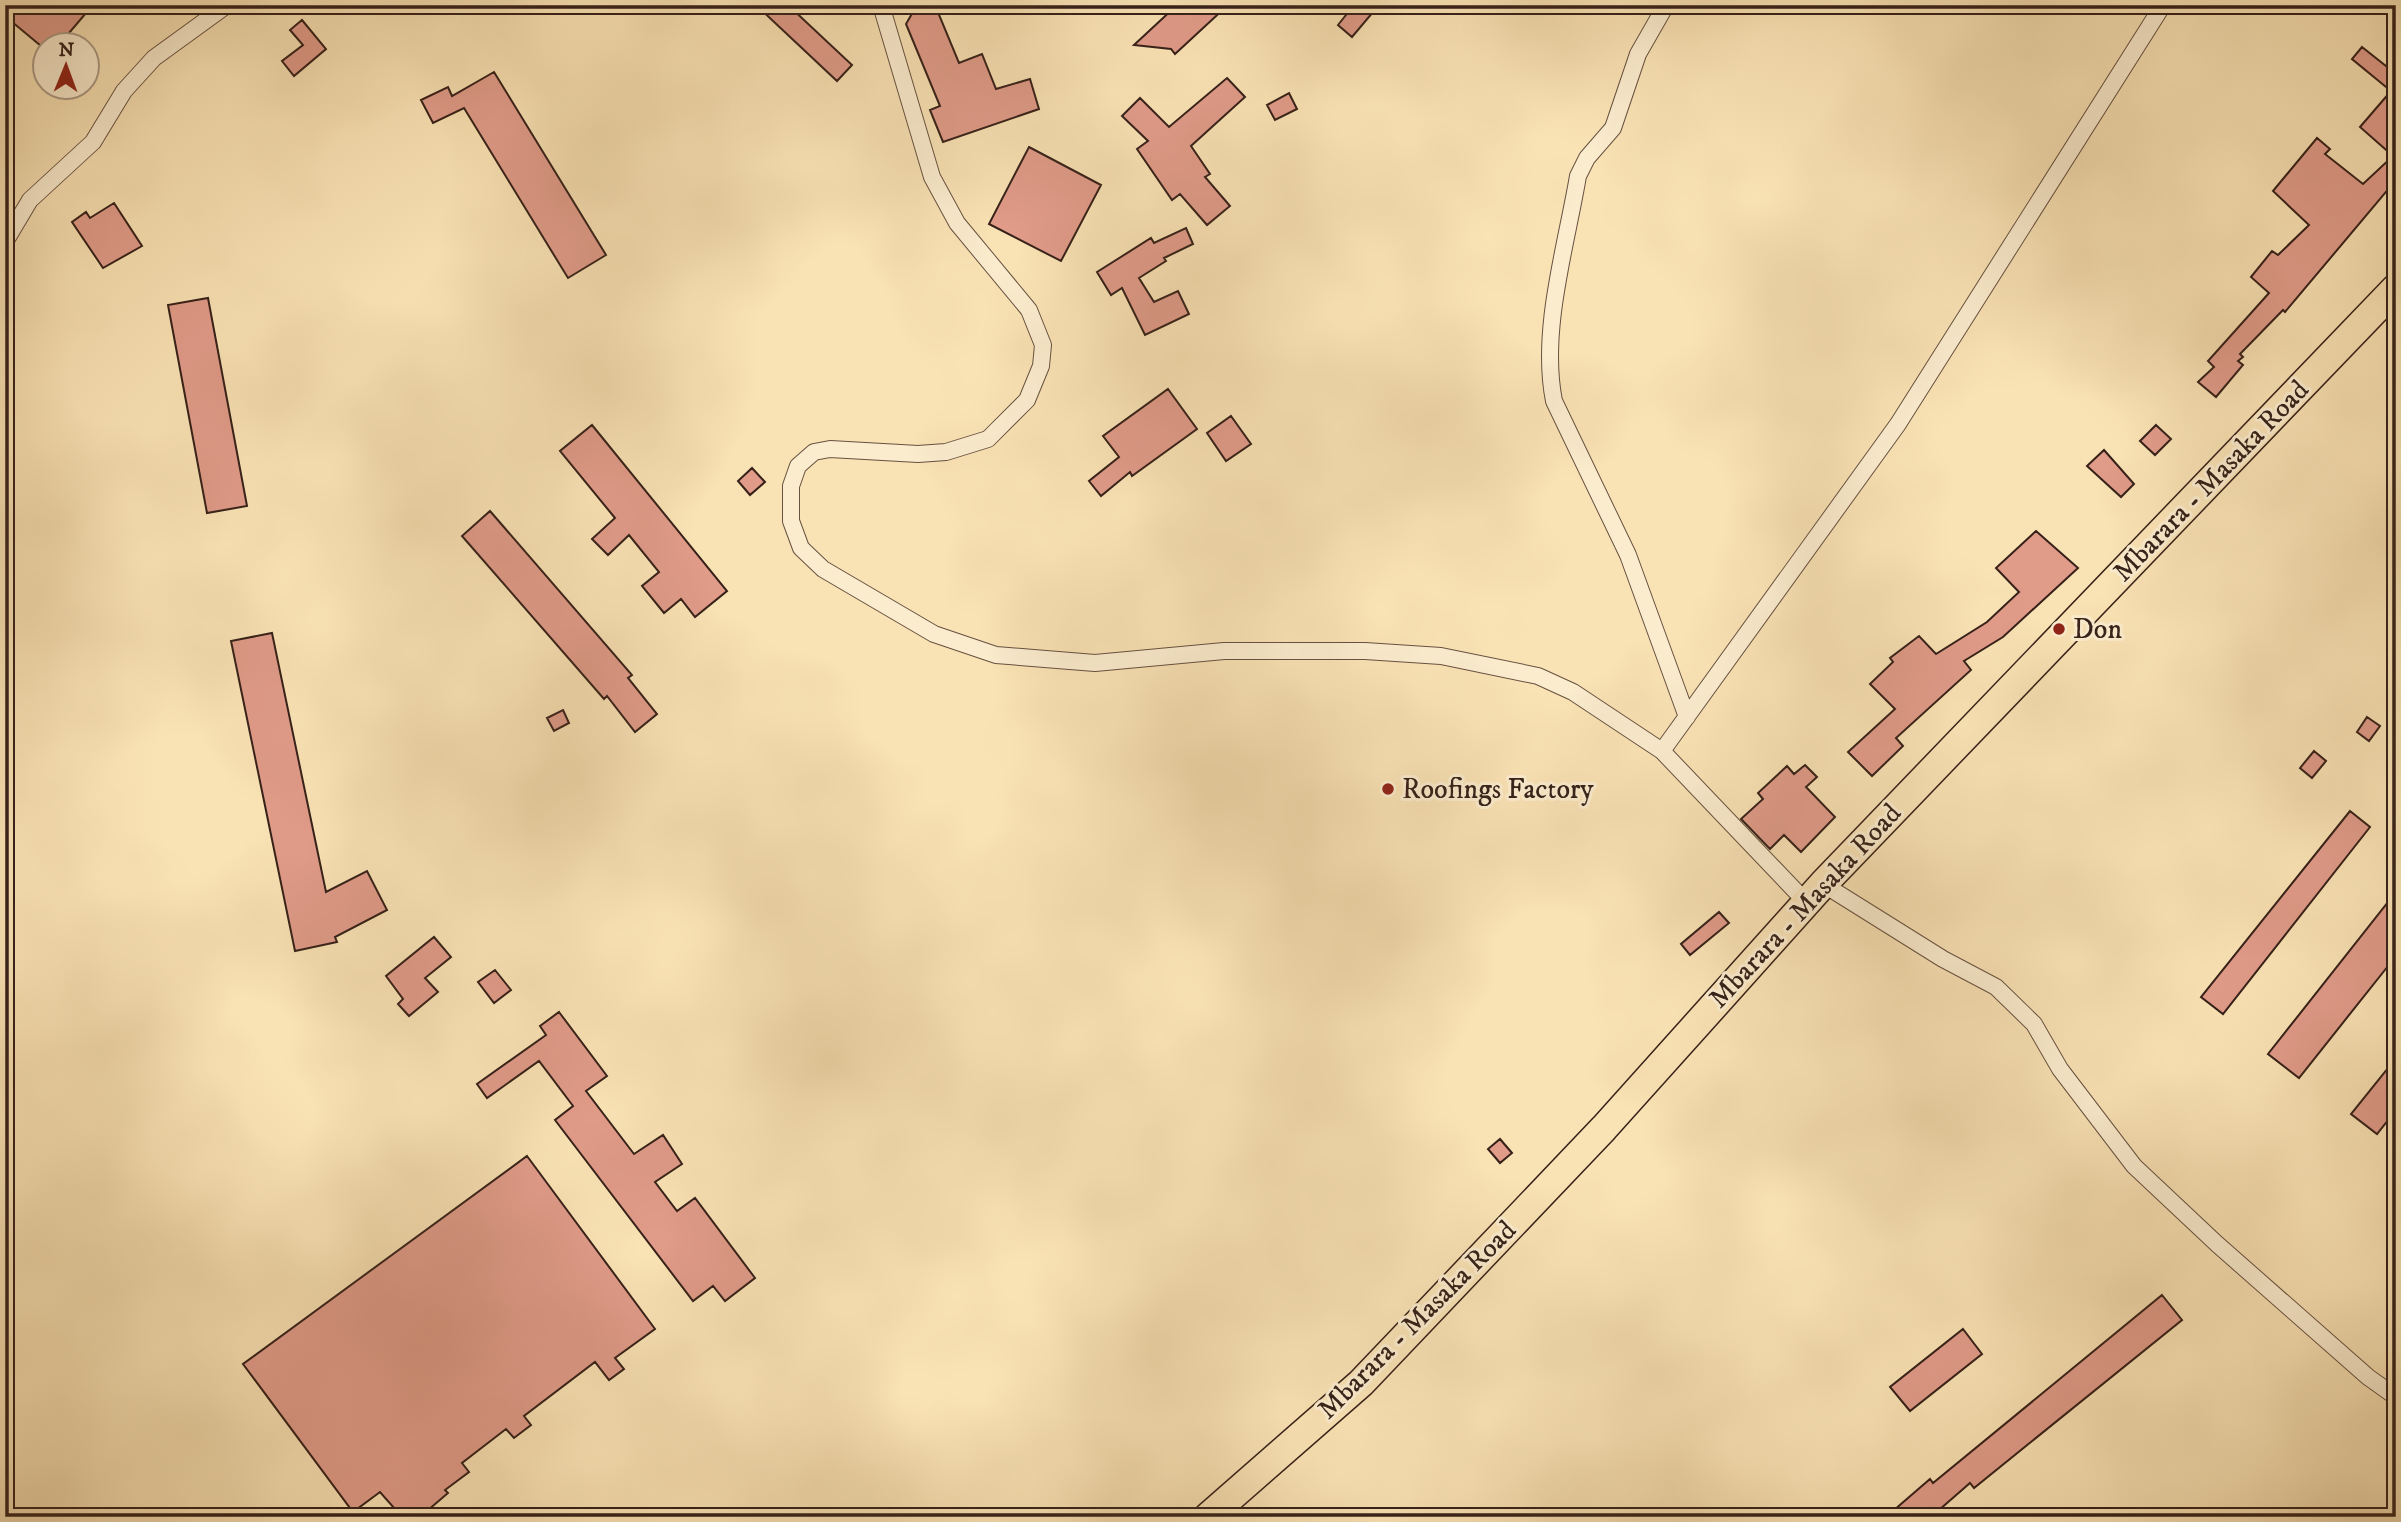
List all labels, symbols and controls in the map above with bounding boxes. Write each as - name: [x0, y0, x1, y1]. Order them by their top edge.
- north arrow: [32, 32, 102, 102]
- text: N: [58, 39, 75, 62]
- street label: Mbarara - Masaka Road: [2106, 373, 2316, 589]
- place label: Don: [2073, 612, 2122, 647]
- marker: Don: [2051, 621, 2067, 637]
- place label: Roofings Factory: [1402, 772, 1594, 807]
- marker: Roofings Factory: [1380, 781, 1396, 797]
- street label: Mbarara - Masaka Road: [1701, 796, 1909, 1016]
- street label: Mbarara - Masaka Road: [1310, 1213, 1524, 1427]

